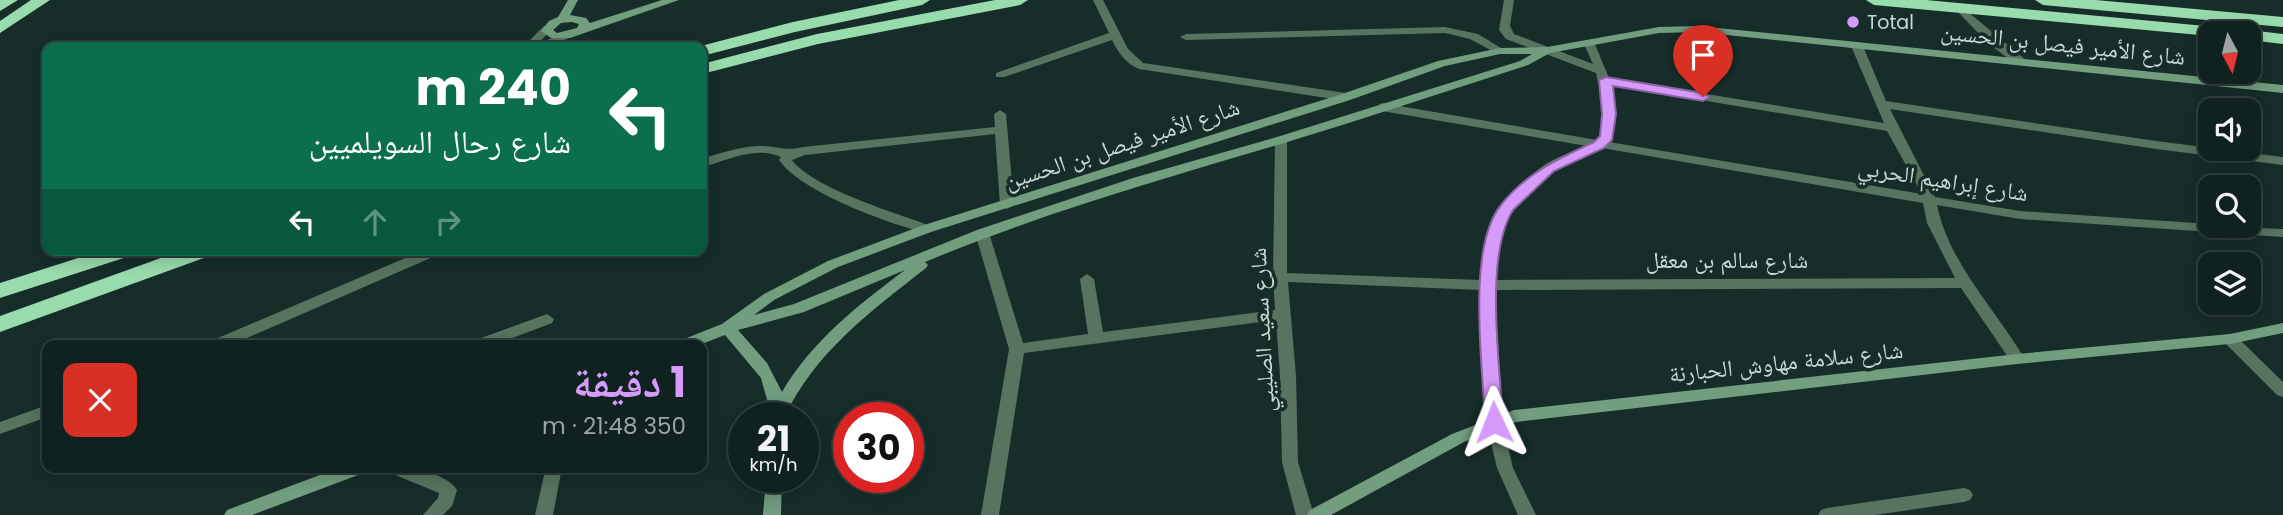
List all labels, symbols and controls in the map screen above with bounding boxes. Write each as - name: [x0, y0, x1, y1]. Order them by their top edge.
- place label: Total: [1867, 9, 1914, 36]
- marker: Total: [1845, 14, 1861, 30]
- street label: شارع الأمير فيصل بن الحسين: [1939, 15, 2187, 73]
- north arrow: [2198, 21, 2261, 84]
- map controls: [2198, 21, 2261, 315]
- pin: [1673, 25, 1733, 97]
- icon: arrive: [1684, 36, 1722, 74]
- text: 240 m: [416, 54, 571, 122]
- icon: left: [595, 70, 686, 161]
- street label: شارع الأمير فيصل بن الحسين: [1000, 91, 1244, 197]
- button: sound: [2198, 98, 2261, 161]
- text: شارع رحال السويلميين: [309, 119, 571, 164]
- street label: شارع إبراهيم الحربي: [1855, 151, 2030, 212]
- button: search: [2198, 175, 2261, 238]
- icon: left: [283, 203, 321, 241]
- icon: ahead: [356, 203, 394, 241]
- icon: right: [429, 203, 467, 241]
- street label: شارع سالم بن معقل: [1646, 244, 1808, 276]
- street label: شارع سعيد الصليبي: [1242, 247, 1285, 413]
- button: layers: [2198, 252, 2261, 315]
- street label: شارع سلامة مهاوش الحبارنة: [1667, 334, 1905, 390]
- text: 1 دقيقة: [573, 353, 686, 412]
- button: close: [63, 363, 137, 437]
- position arrow: [1457, 385, 1531, 459]
- speed limit sign: 30: [833, 402, 924, 493]
- text: 350 m · 21:48: [542, 410, 686, 442]
- text: 21: [757, 414, 790, 463]
- text: km/h: [750, 452, 797, 477]

